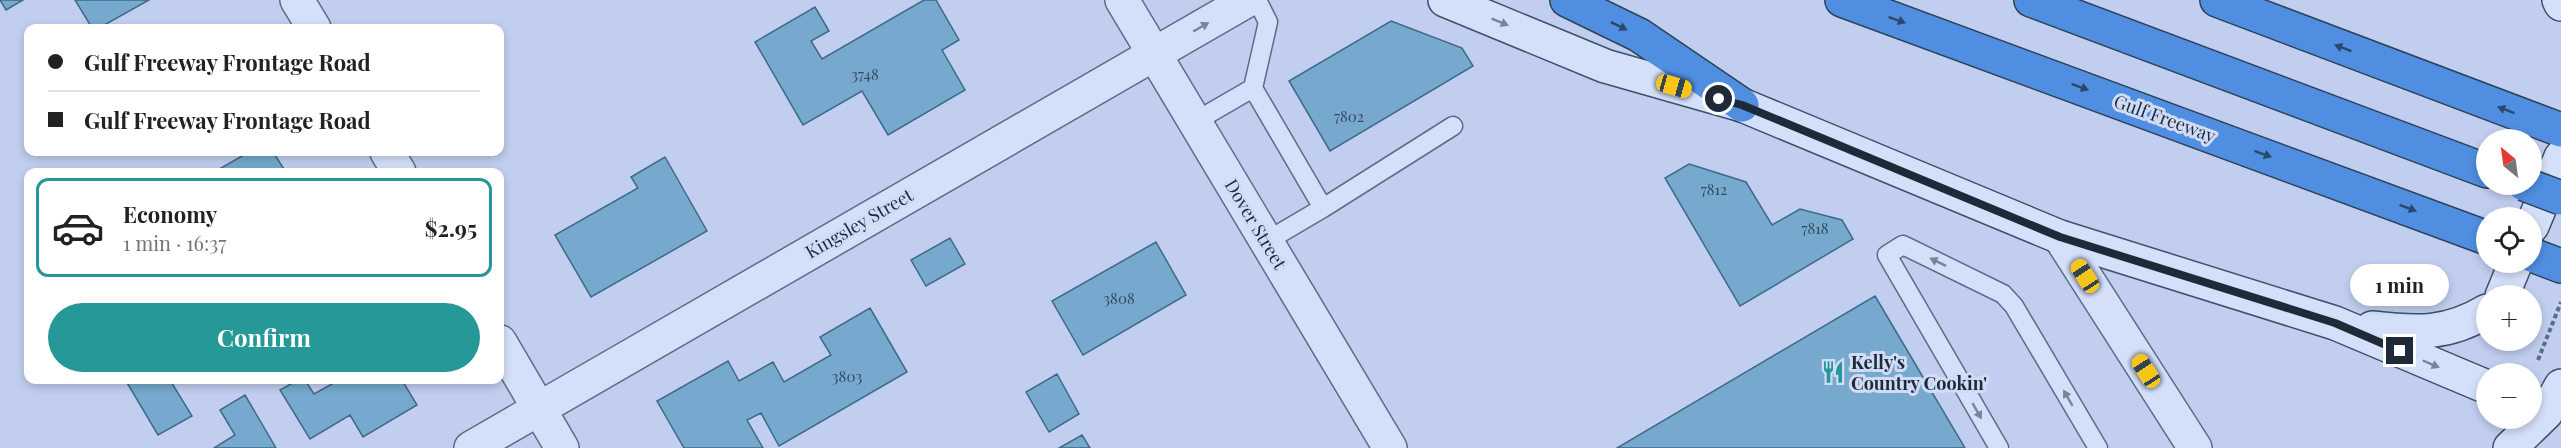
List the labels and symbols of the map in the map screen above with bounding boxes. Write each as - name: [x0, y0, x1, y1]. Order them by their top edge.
- one-way arrow: [1888, 16, 1906, 26]
- one-way arrow: [1491, 17, 1509, 27]
- one-way arrow: [1193, 21, 1209, 32]
- one-way arrow: [1611, 21, 1628, 30]
- one-way arrow: [2334, 43, 2352, 52]
- house number: 3748: [851, 64, 879, 84]
- car: [1654, 72, 1694, 100]
- one-way arrow: [2071, 83, 2089, 93]
- route start: [1705, 85, 1732, 112]
- street label: Gulf Freeway: [2111, 89, 2219, 147]
- one-way arrow: [2497, 104, 2515, 114]
- house number: 7802: [1334, 106, 1364, 126]
- north arrow: [2476, 129, 2542, 195]
- one-way arrow: [2254, 150, 2272, 160]
- street label: Dover Street: [1220, 175, 1293, 274]
- house number: 7812: [1701, 179, 1727, 199]
- street label: Kingsley Street: [801, 182, 918, 263]
- one-way arrow: [2399, 204, 2417, 213]
- house number: 7818: [1801, 218, 1829, 238]
- car: [2068, 256, 2102, 296]
- one-way arrow: [1929, 258, 1947, 268]
- callout: 1 min: [2350, 264, 2450, 306]
- house number: 3808: [1103, 288, 1135, 308]
- route end: [2386, 337, 2413, 364]
- place label: Kelly's Country Cookin': [1851, 350, 1987, 395]
- car: [2129, 351, 2163, 391]
- restaurant icon: Kelly's Country Cookin': [1820, 359, 1846, 385]
- one-way arrow: [2422, 359, 2440, 369]
- house number: 3803: [832, 366, 862, 386]
- one-way arrow: [2063, 390, 2074, 406]
- one-way arrow: [1972, 403, 1982, 420]

